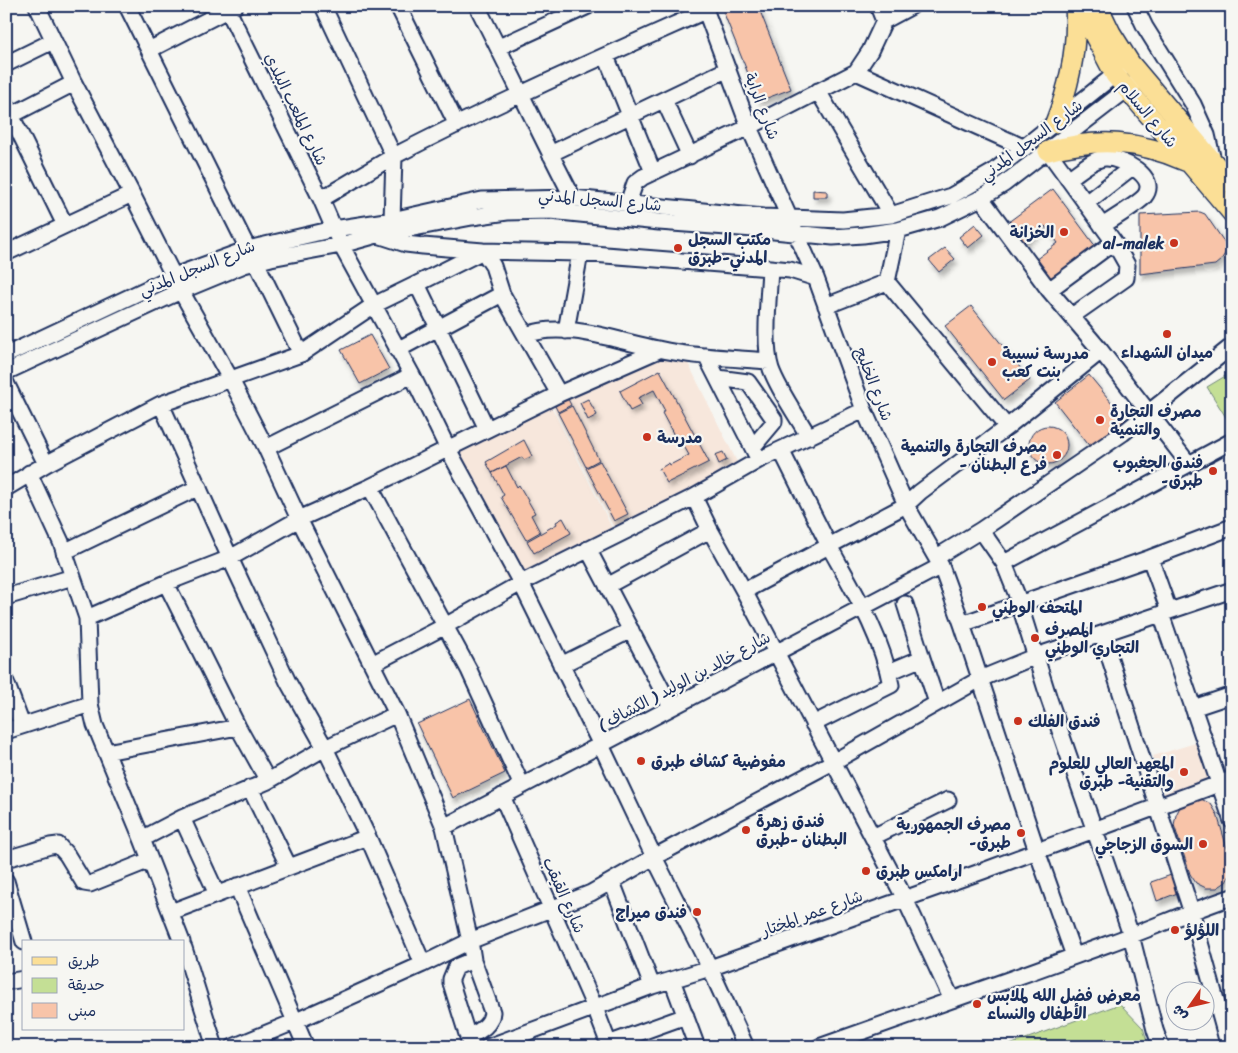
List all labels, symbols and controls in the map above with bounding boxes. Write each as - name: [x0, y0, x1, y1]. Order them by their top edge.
- street label: شارع الملعب البلدي: [256, 47, 336, 171]
- street label: شارع الراية: [736, 68, 788, 144]
- street label: شارع السلام: [1111, 73, 1185, 155]
- street label: شارع السجل المدني: [973, 91, 1089, 189]
- street label: شارع السجل المدني: [537, 180, 663, 220]
- place label: الخزانة: [1010, 218, 1054, 247]
- place label: مكتب السجل المدني-طبرق: [688, 225, 771, 272]
- marker: الخزانة: [1058, 226, 1070, 238]
- place label: al-malek: [1102, 229, 1164, 258]
- street label: شارع السجل المدني: [134, 231, 260, 305]
- marker: al-malek: [1168, 237, 1180, 249]
- marker: مكتب السجل المدني-طبرق: [672, 242, 684, 254]
- marker: ميدان الشهداء: [1161, 328, 1173, 340]
- place label: ميدان الشهداء: [1121, 338, 1213, 367]
- place label: مدرسة نسيبة بنت كعب: [1002, 339, 1089, 386]
- street label: شارع الخليج: [847, 343, 901, 425]
- marker: مدرسة نسيبة بنت كعب: [986, 356, 998, 368]
- place label: مصرف التجارة والتنمية: [1110, 397, 1202, 444]
- marker: مصرف التجارة والتنمية: [1094, 414, 1106, 426]
- place label: مدرسة: [657, 423, 703, 452]
- marker: مدرسة: [641, 431, 653, 443]
- place label: مصرف التجارة والتنمية - فرع البطنان: [901, 432, 1047, 479]
- place label: فندق الجغبوب -طبرق: [1113, 448, 1203, 495]
- marker: مصرف التجارة والتنمية - فرع البطنان: [1051, 449, 1063, 461]
- marker: فندق الجغبوب -طبرق: [1207, 465, 1219, 477]
- place label: المتحف الوطني: [992, 593, 1082, 622]
- marker: المتحف الوطني: [976, 601, 988, 613]
- place label: المصرف التجاري الوطني: [1045, 615, 1139, 662]
- street label: شارع خالد بن الوليد ( الكشاف ): [592, 623, 776, 739]
- marker: المصرف التجاري الوطني: [1029, 632, 1041, 644]
- place label: فندق الفلك: [1028, 707, 1101, 736]
- marker: فندق الفلك: [1012, 715, 1024, 727]
- place label: مفوضية كشاف طبرق: [651, 747, 786, 776]
- place label: المعهد العالي للعلوم والتقنية- طبرق: [1049, 749, 1174, 796]
- marker: مفوضية كشاف طبرق: [635, 755, 647, 767]
- marker: المعهد العالي للعلوم والتقنية- طبرق: [1178, 766, 1190, 778]
- place label: فندق زهرة البطنان -طبرق: [756, 807, 847, 854]
- place label: مصرف الجمهورية -طبرق: [896, 810, 1011, 857]
- marker: فندق زهرة البطنان -طبرق: [740, 824, 752, 836]
- marker: مصرف الجمهورية -طبرق: [1015, 827, 1027, 839]
- place label: السوق الزجاجي: [1095, 830, 1193, 859]
- marker: السوق الزجاجي: [1197, 838, 1209, 850]
- street label: شارع القيقب: [534, 852, 594, 938]
- place label: ارامكس طبرق: [876, 857, 962, 886]
- marker: ارامكس طبرق: [860, 865, 872, 877]
- street label: شارع عمر المختار: [755, 881, 867, 946]
- place label: فندق ميراج: [615, 898, 687, 927]
- marker: فندق ميراج: [691, 906, 703, 918]
- place label: اللؤلؤ: [1184, 916, 1219, 945]
- marker: اللؤلؤ: [1169, 924, 1181, 936]
- legend: [22, 940, 185, 1030]
- text: طريق: [68, 948, 100, 974]
- text: حديقة: [68, 972, 105, 998]
- north arrow: [1166, 980, 1216, 1030]
- place label: معرض فضل الله لملابس الأطفال والنساء: [987, 981, 1141, 1028]
- text: مبنى: [68, 998, 96, 1024]
- marker: معرض فضل الله لملابس الأطفال والنساء: [971, 998, 983, 1010]
- text: ش: [1165, 1000, 1194, 1026]

